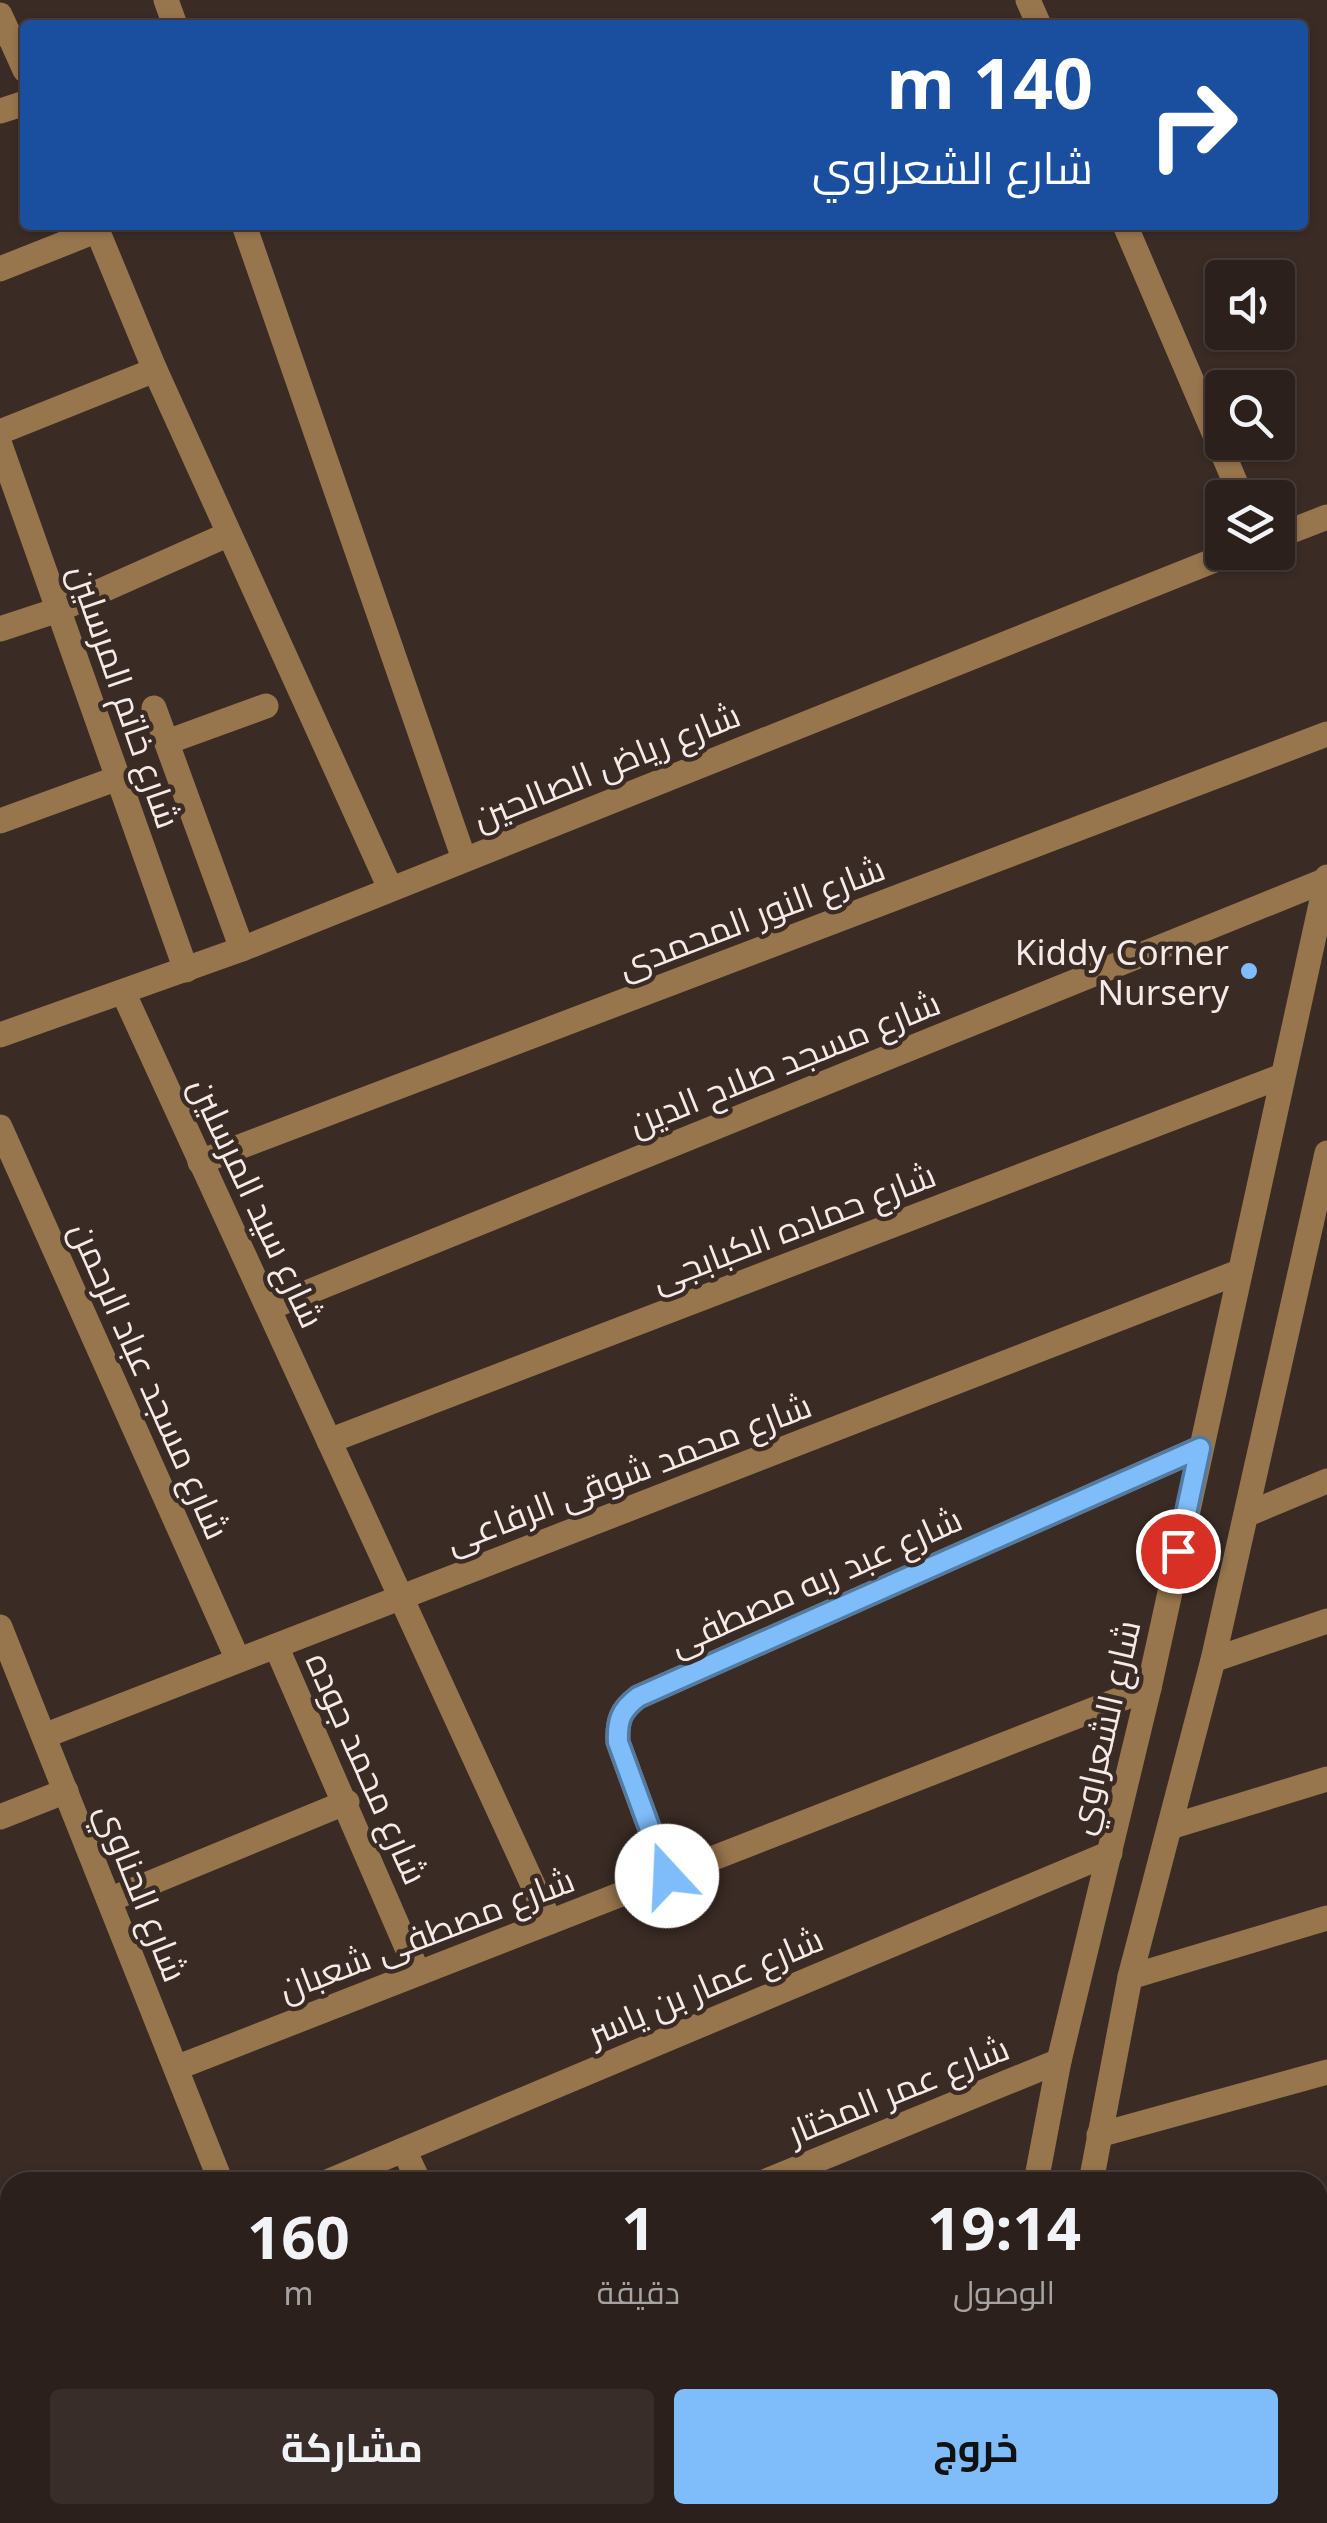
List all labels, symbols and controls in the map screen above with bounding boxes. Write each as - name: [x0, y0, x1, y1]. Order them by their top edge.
- text: 140 m: [886, 34, 1093, 130]
- icon: right: [1128, 60, 1258, 190]
- text: شارع الشعراوي: [812, 136, 1093, 197]
- map controls: [1205, 260, 1295, 570]
- button: sound: [1205, 260, 1295, 350]
- button: search: [1205, 370, 1295, 460]
- button: layers: [1205, 480, 1295, 570]
- street label: شارع خاتم المرسلين: [57, 558, 193, 835]
- street label: شارع رياض الصالحين: [466, 690, 747, 841]
- street label: شارع النور المحمدى: [611, 843, 892, 989]
- place label: Kiddy Corner Nursery: [1015, 928, 1229, 1015]
- marker: Kiddy Corner Nursery: [1238, 960, 1260, 982]
- street label: شارع مسجد صلاح الدين: [621, 978, 947, 1147]
- street label: شارع سيد المرسلين: [178, 1069, 337, 1335]
- street label: شارع حماده الكبابجى: [644, 1150, 942, 1303]
- street label: شارع مسجد عباد الرحمن: [59, 1214, 242, 1547]
- street label: شارع محمد شوقى الرفاعى: [438, 1381, 818, 1564]
- street label: شارع عبد ربه مصطفى: [661, 1494, 969, 1667]
- pin: [1136, 1509, 1221, 1594]
- icon: arrive: [1151, 1524, 1206, 1579]
- street label: شارع الشعراوي: [1056, 1615, 1155, 1840]
- street label: شارع محمد جوده: [295, 1645, 440, 1892]
- street label: شارع الحناوي: [81, 1796, 200, 1990]
- position arrow: [615, 1824, 719, 1928]
- street label: شارع مصطفى شعبان: [271, 1855, 581, 2012]
- street label: شارع عمار بن ياسر: [578, 1914, 830, 2057]
- street label: شارع عمر المختار: [779, 2023, 1016, 2156]
- text: 1: [621, 2186, 656, 2268]
- text: 19:14: [927, 2186, 1081, 2268]
- text: 160: [247, 2195, 350, 2277]
- text: دقيقة: [597, 2270, 680, 2313]
- text: الوصول: [953, 2270, 1055, 2313]
- text: m: [283, 2271, 313, 2314]
- button: مشاركة: [50, 2389, 654, 2504]
- button: خروج: [674, 2389, 1278, 2504]

